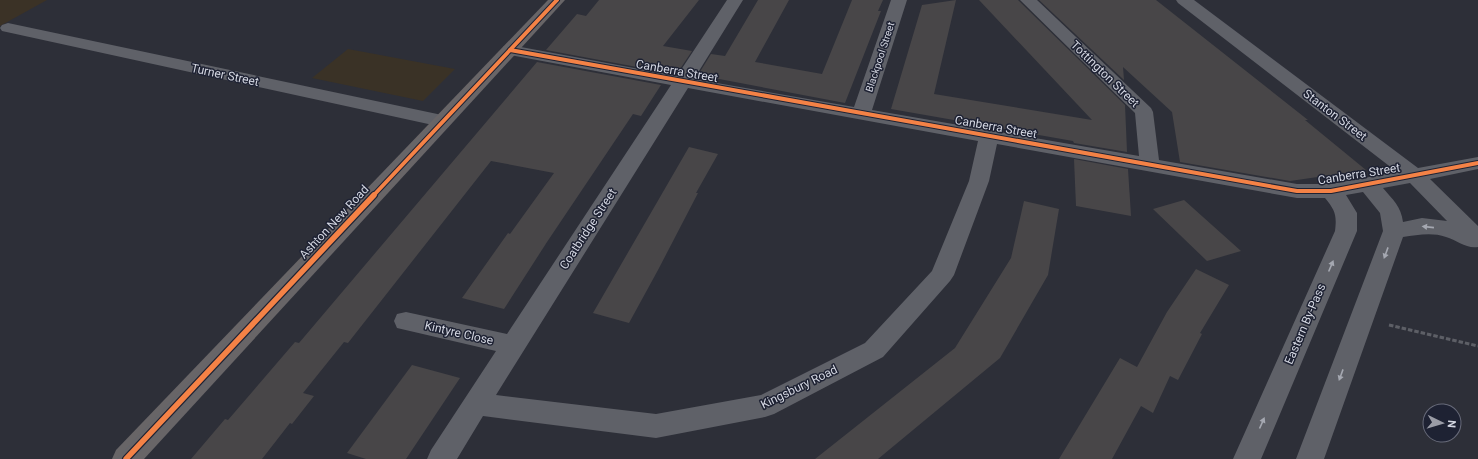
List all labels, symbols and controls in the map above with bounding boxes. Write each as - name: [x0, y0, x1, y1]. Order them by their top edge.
- street label: Blackpool Street: [864, 21, 896, 93]
- street label: Tottington Street: [1068, 38, 1142, 110]
- street label: Canberra Street: [635, 57, 719, 85]
- street label: Turner Street: [190, 61, 260, 89]
- street label: Stanton Street: [1300, 87, 1370, 144]
- street label: Canberra Street: [954, 113, 1038, 141]
- street label: Canberra Street: [1317, 161, 1401, 187]
- street label: Ashton New Road: [296, 182, 372, 262]
- street label: Coatbridge Street: [557, 186, 619, 272]
- one-way arrow: [1422, 224, 1434, 230]
- one-way arrow: [1383, 248, 1389, 260]
- one-way arrow: [1328, 260, 1334, 271]
- street label: Eastern By-Pass: [1282, 282, 1328, 366]
- street label: Kintyre Close: [423, 318, 495, 348]
- street label: Kingsbury Road: [758, 362, 840, 412]
- one-way arrow: [1338, 370, 1344, 382]
- north arrow: [1422, 403, 1462, 443]
- one-way arrow: [1259, 418, 1265, 429]
- text: N: [1445, 419, 1458, 428]

